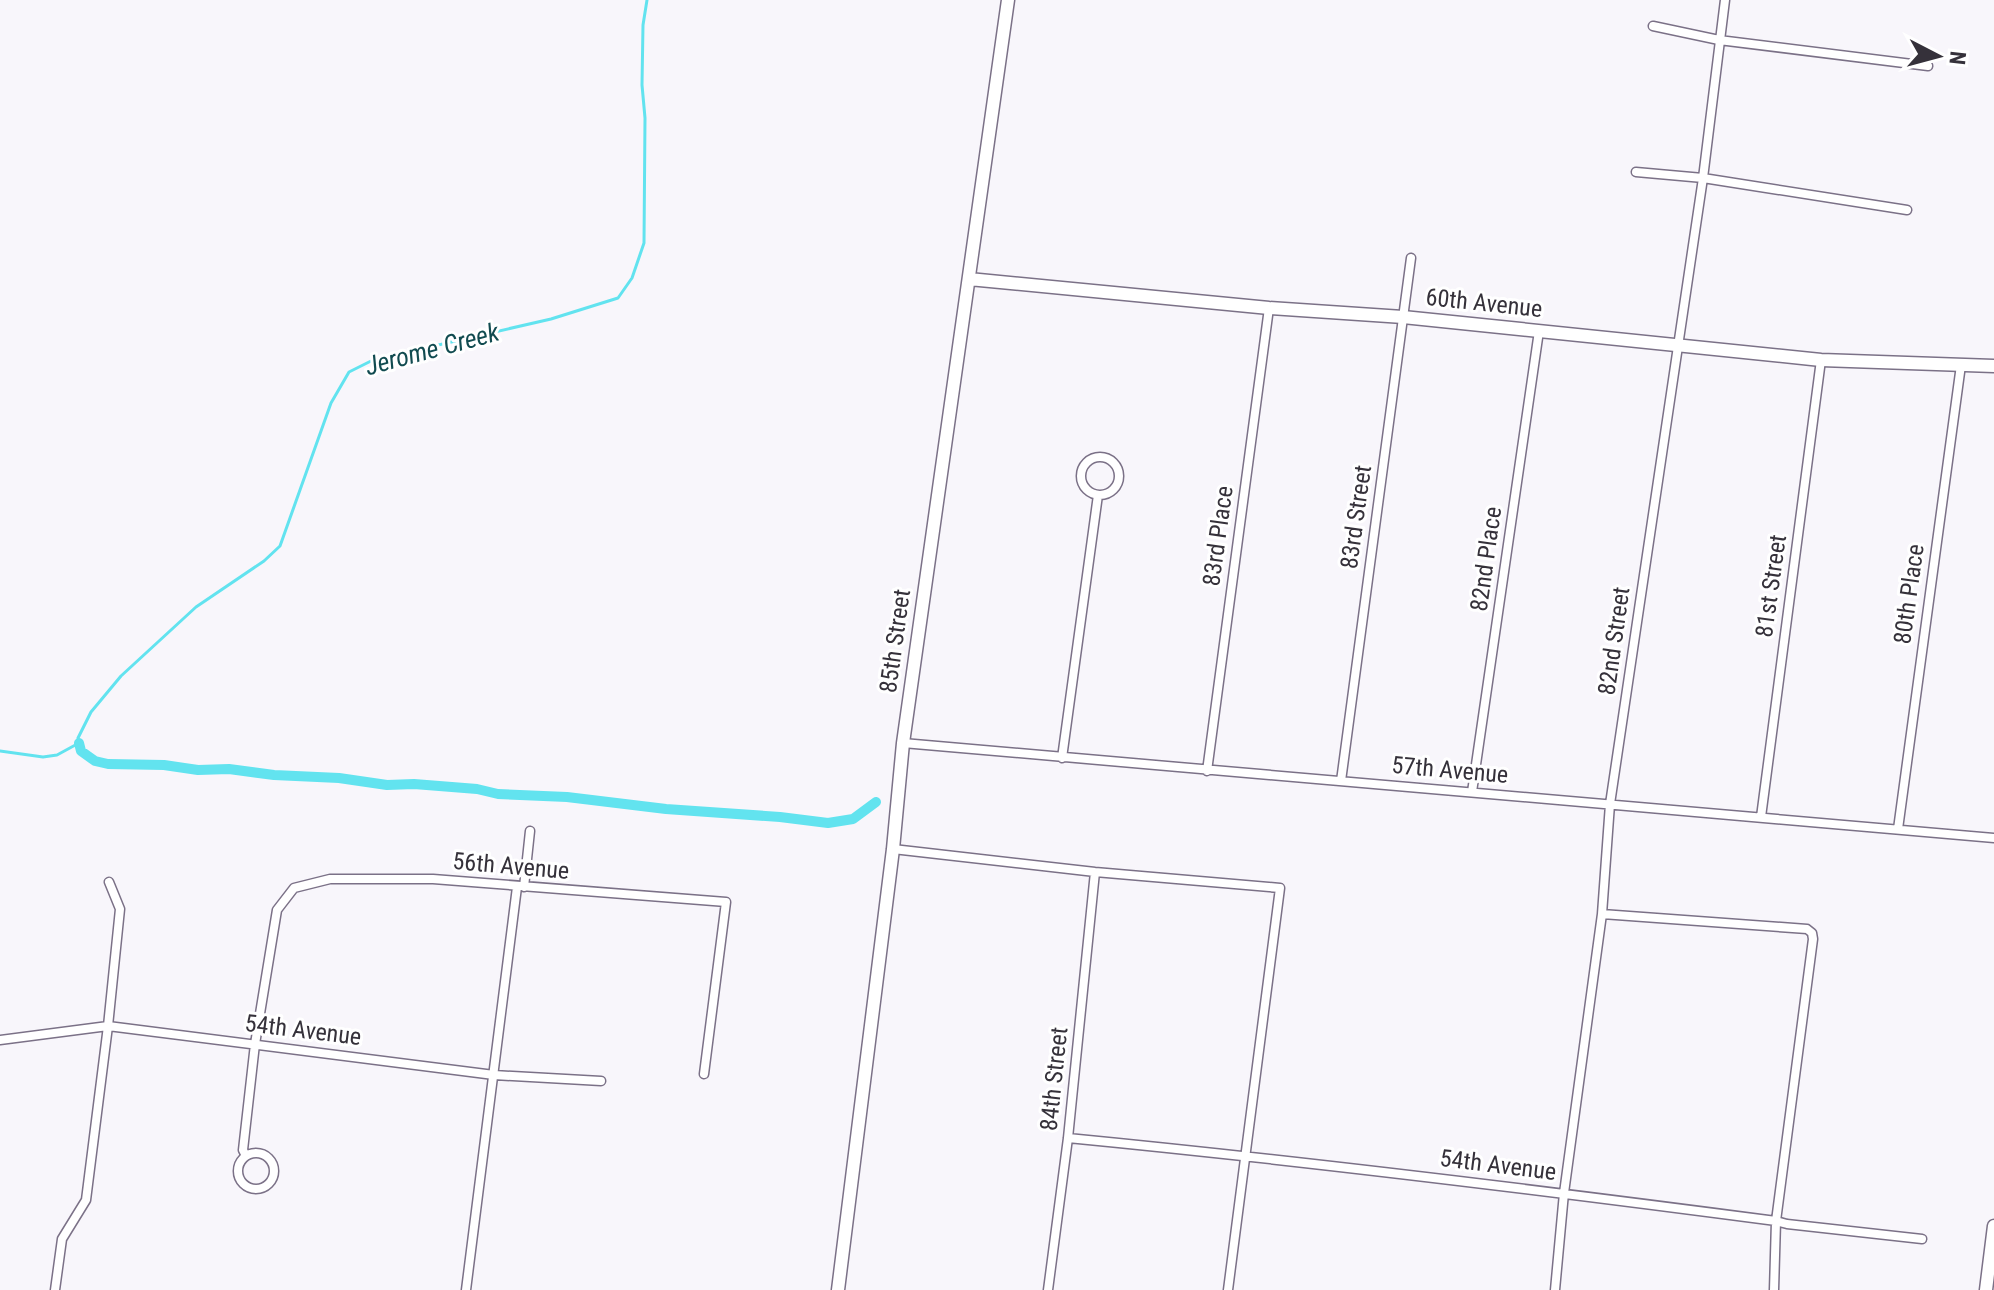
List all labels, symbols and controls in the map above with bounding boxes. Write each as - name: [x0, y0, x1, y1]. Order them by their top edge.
- north arrow: [1898, 16, 1978, 96]
- text: N: [1944, 50, 1971, 66]
- street label: 60th Avenue: [1424, 283, 1544, 323]
- water label: Jerome Creek: [362, 317, 503, 381]
- street label: 83rd Street: [1335, 463, 1377, 571]
- street label: 83rd Place: [1197, 484, 1239, 588]
- street label: 82nd Place: [1465, 505, 1507, 613]
- street label: 81st Street: [1750, 533, 1792, 639]
- street label: 80th Place: [1888, 542, 1930, 646]
- street label: 82nd Street: [1593, 585, 1635, 697]
- street label: 85th Street: [874, 587, 916, 695]
- street label: 57th Avenue: [1391, 751, 1509, 789]
- street label: 56th Avenue: [452, 847, 570, 885]
- street label: 54th Avenue: [243, 1009, 363, 1051]
- street label: 84th Street: [1035, 1026, 1073, 1132]
- street label: 54th Avenue: [1438, 1144, 1558, 1186]

